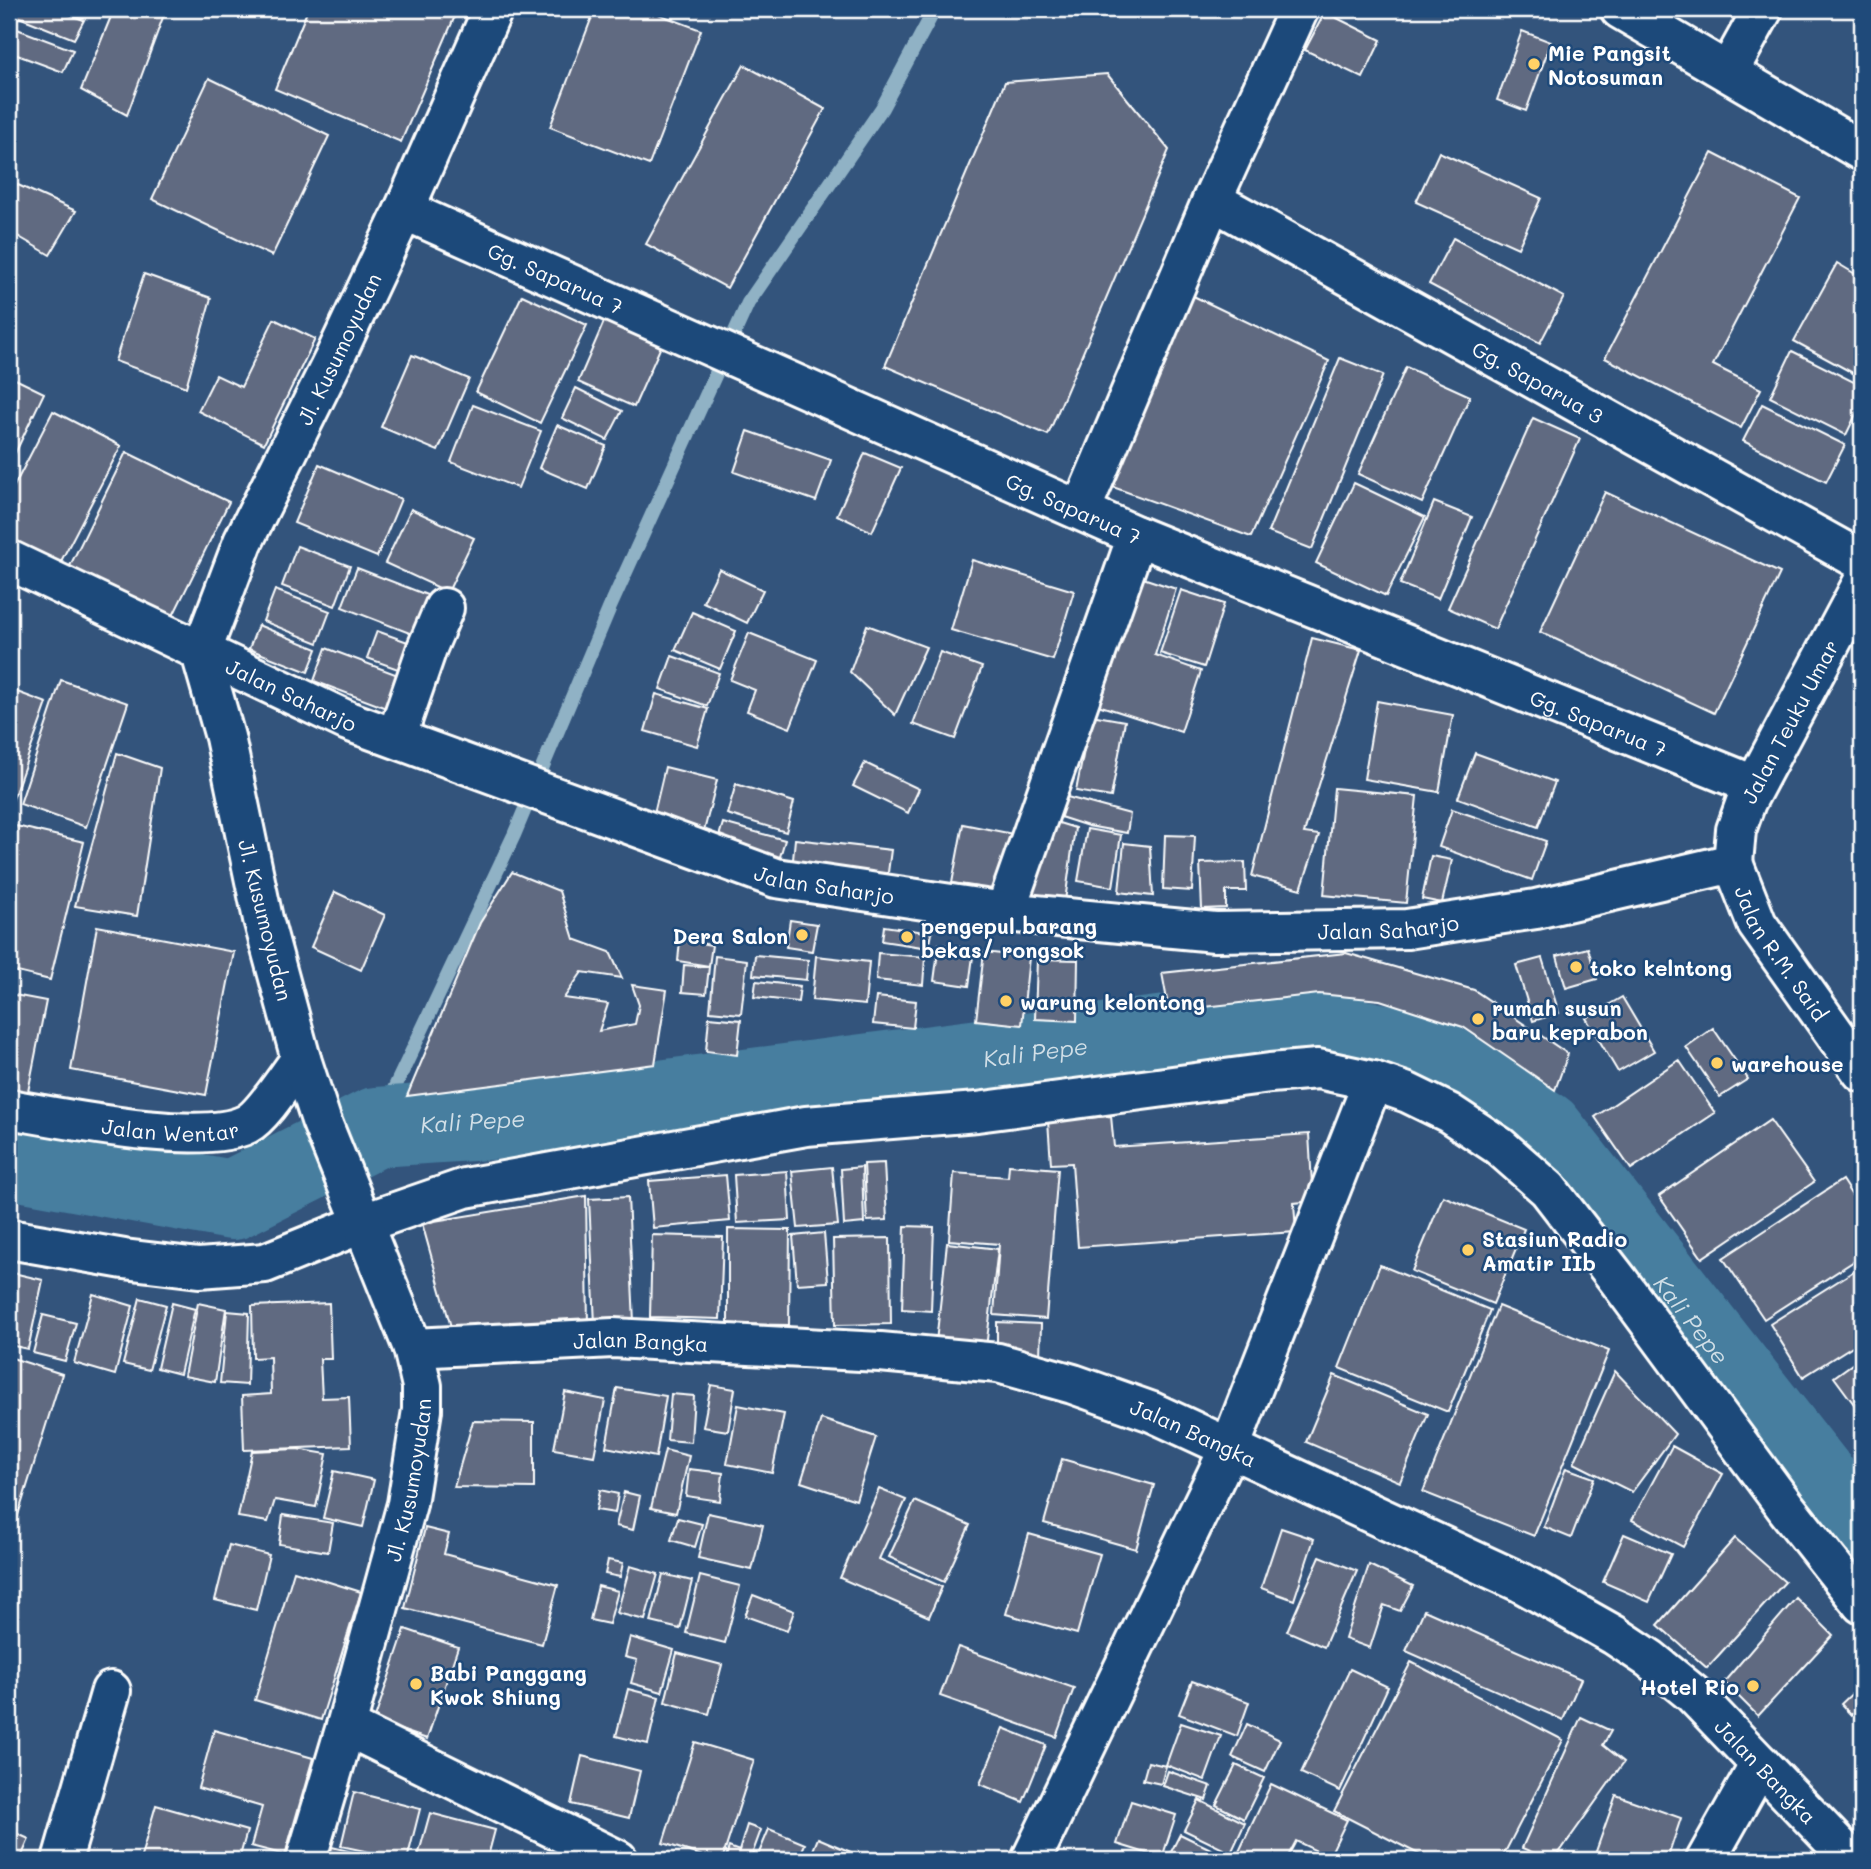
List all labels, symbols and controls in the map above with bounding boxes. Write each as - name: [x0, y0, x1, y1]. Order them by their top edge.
- place label: Mie Pangsit Notosuman: [1548, 39, 1671, 90]
- marker: Mie Pangsit Notosuman: [1526, 56, 1542, 72]
- street label: Gg. Saparua 7: [484, 236, 628, 319]
- street label: Jl. Kusumoyudan: [290, 268, 386, 429]
- street label: Gg. Saparua 3: [1468, 334, 1608, 428]
- street label: Gg. Saparua 7: [1002, 466, 1146, 550]
- street label: Jalan Teuku Umar: [1735, 635, 1844, 808]
- street label: Jalan Saharjo: [222, 652, 361, 737]
- street label: Gg. Saparua 7: [1526, 683, 1671, 762]
- street label: Jl. Kusumoyudan: [233, 837, 299, 1003]
- street label: Jalan Saharjo: [751, 858, 896, 909]
- street label: Jalan R.M. Said: [1730, 882, 1835, 1026]
- street label: Jalan Saharjo: [1317, 908, 1460, 944]
- place label: pengepul barang bekas/ rongsok: [921, 912, 1097, 963]
- place label: Dera Salon: [673, 922, 788, 949]
- marker: Dera Salon: [794, 927, 810, 943]
- marker: pengepul barang bekas/ rongsok: [899, 929, 915, 945]
- place label: toko kelntong: [1590, 954, 1732, 981]
- marker: toko kelntong: [1568, 959, 1584, 975]
- place label: warung kelontong: [1020, 988, 1205, 1015]
- marker: warung kelontong: [998, 993, 1014, 1009]
- place label: rumah susun baru keprabon: [1492, 994, 1648, 1045]
- marker: rumah susun baru keprabon: [1470, 1011, 1486, 1027]
- water label: Kali Pepe: [981, 1030, 1089, 1073]
- place label: warehouse: [1731, 1050, 1844, 1077]
- marker: warehouse: [1709, 1055, 1725, 1071]
- water label: Kali Pepe: [419, 1103, 526, 1139]
- street label: Jalan Wentar: [100, 1111, 242, 1146]
- place label: Stasiun Radio Amatir IIb: [1482, 1225, 1628, 1276]
- marker: Stasiun Radio Amatir IIb: [1460, 1242, 1476, 1258]
- water label: Kali Pepe: [1647, 1269, 1736, 1370]
- street label: Jalan Bangka: [572, 1324, 709, 1356]
- street label: Jalan Bangka: [1127, 1392, 1261, 1472]
- street label: Jl. Kusumoyudan: [378, 1399, 436, 1564]
- place label: Babi Panggang Kwok Shiung: [430, 1659, 587, 1710]
- place label: Hotel Rio: [1640, 1673, 1739, 1700]
- marker: Babi Panggang Kwok Shiung: [408, 1676, 424, 1692]
- marker: Hotel Rio: [1745, 1678, 1761, 1694]
- street label: Jalan Bangka: [1710, 1712, 1823, 1829]

